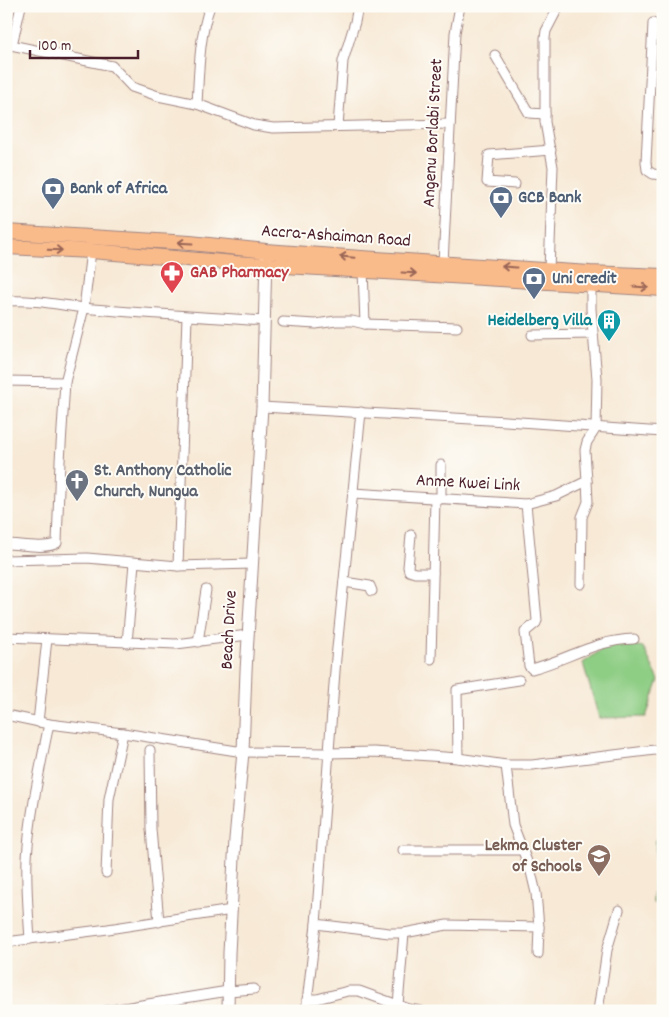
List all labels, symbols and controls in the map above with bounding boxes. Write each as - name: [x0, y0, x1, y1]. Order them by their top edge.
- scale bar: [30, 28, 138, 60]
- text: 100 m: [38, 36, 71, 58]
- street label: Angenu Borlabi Street: [418, 58, 450, 208]
- bank icon: Bank of Africa: [40, 176, 66, 210]
- place label: Bank of Africa: [70, 177, 168, 202]
- bank icon: GCB Bank: [488, 185, 514, 219]
- place label: GCB Bank: [518, 186, 582, 211]
- street label: Accra-Ashaiman Road: [260, 219, 412, 255]
- one-way arrow: [178, 238, 194, 248]
- one-way arrow: [47, 245, 63, 254]
- one-way arrow: [339, 252, 355, 262]
- pharmacy icon: GAB Pharmacy: [159, 260, 185, 294]
- place label: GAB Pharmacy: [190, 261, 289, 286]
- one-way arrow: [502, 263, 518, 272]
- bank icon: Uni credit: [521, 266, 547, 300]
- place label: Uni credit: [552, 267, 617, 292]
- one-way arrow: [401, 269, 417, 278]
- one-way arrow: [633, 283, 649, 292]
- building icon: Heidelberg Villa: [596, 308, 622, 342]
- place label: Heidelberg Villa: [488, 309, 593, 334]
- place label: St. Anthony Catholic Church, Nungua: [94, 459, 232, 505]
- church icon: St. Anthony Catholic Church, Nungua: [64, 468, 90, 502]
- street label: Anme Kwei Link: [415, 469, 521, 499]
- street label: Beach Drive: [215, 590, 245, 670]
- place label: Lekma Cluster of Schools: [485, 834, 582, 880]
- school or university icon: Lekma Cluster of Schools: [586, 843, 612, 877]

